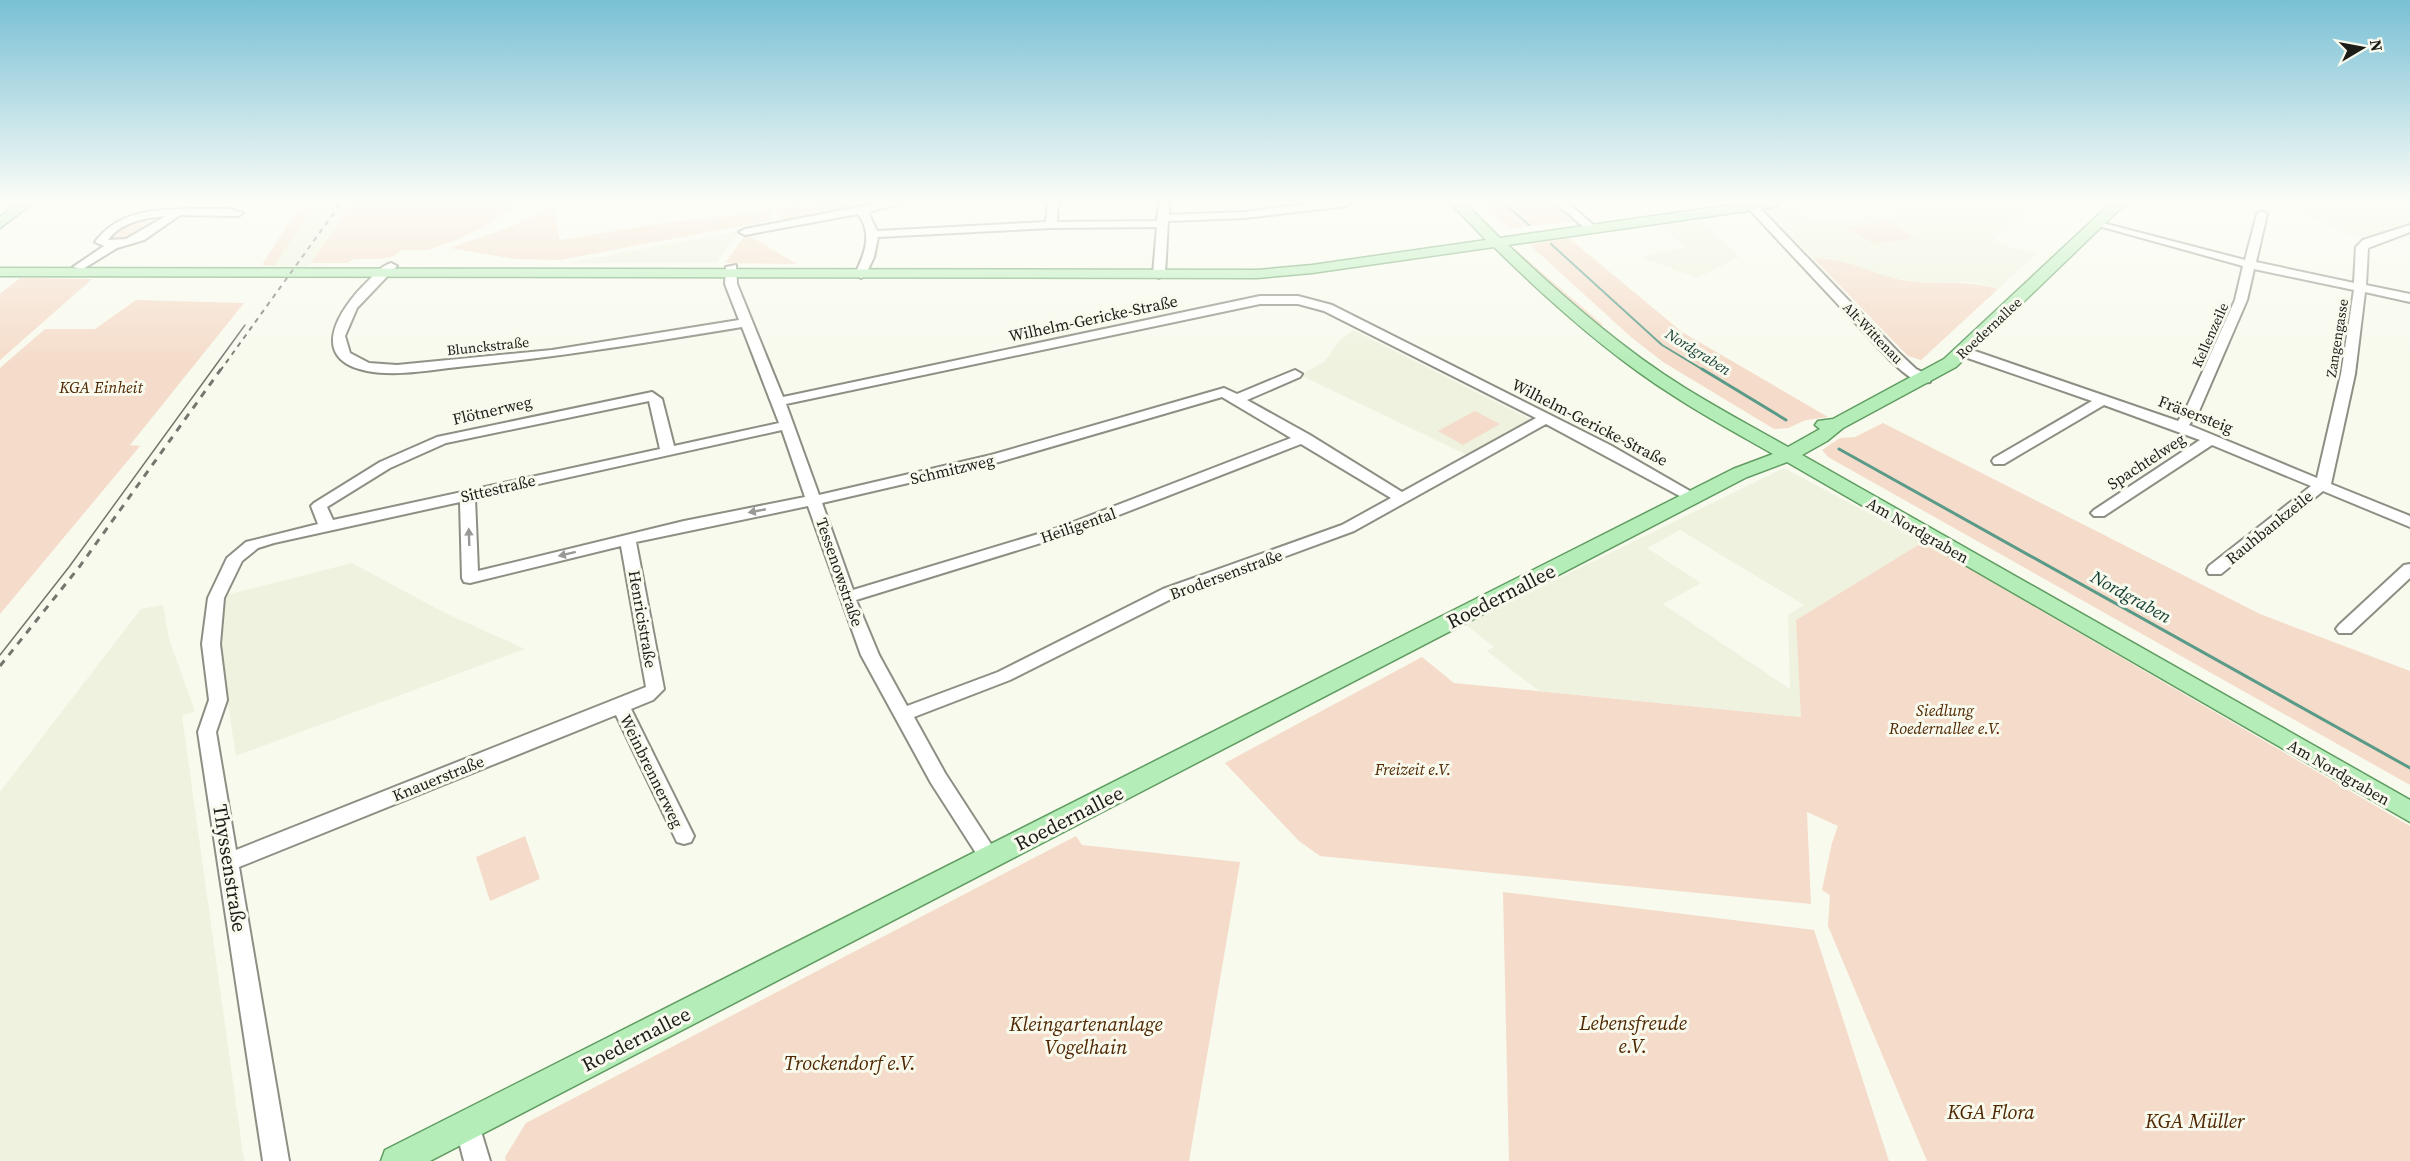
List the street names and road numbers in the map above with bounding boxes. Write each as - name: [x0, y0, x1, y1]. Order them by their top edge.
- street label: Wilhelm-Gericke-Straße: [1007, 289, 1179, 347]
- street label: Roedernallee: [1952, 292, 2026, 364]
- street label: Zangengasse: [2321, 297, 2353, 379]
- street label: Alt-Wittenau: [1838, 298, 1908, 368]
- street label: Kellenzeile: [2187, 299, 2233, 371]
- street label: Blunckstraße: [446, 332, 530, 360]
- street label: Wilhelm-Gericke-Straße: [1508, 373, 1672, 471]
- street label: Flötnerweg: [450, 390, 534, 430]
- street label: Fräsersteig: [2155, 390, 2237, 438]
- street label: Spachtelweg: [2103, 428, 2189, 494]
- street label: Schmitzweg: [908, 449, 996, 489]
- street label: Sittestraße: [458, 469, 538, 507]
- street label: Rauhbankzeile: [2221, 485, 2317, 569]
- street label: Am Nordgraben: [1863, 492, 1973, 568]
- street label: Heiligental: [1037, 502, 1119, 548]
- street label: Tessenowstraße: [811, 515, 869, 629]
- street label: Brodersenstraße: [1167, 543, 1285, 605]
- street label: Roedernallee: [1442, 557, 1560, 635]
- street label: Henricistraße: [624, 568, 662, 670]
- street label: Weinbrennerweg: [615, 711, 689, 831]
- street label: Am Nordgraben: [2284, 734, 2394, 810]
- street label: Knauerstraße: [389, 750, 487, 806]
- street label: Roedernallee: [1010, 779, 1128, 857]
- street label: Thyssenstraße: [206, 802, 254, 934]
- street label: Roedernallee: [577, 1000, 695, 1078]

